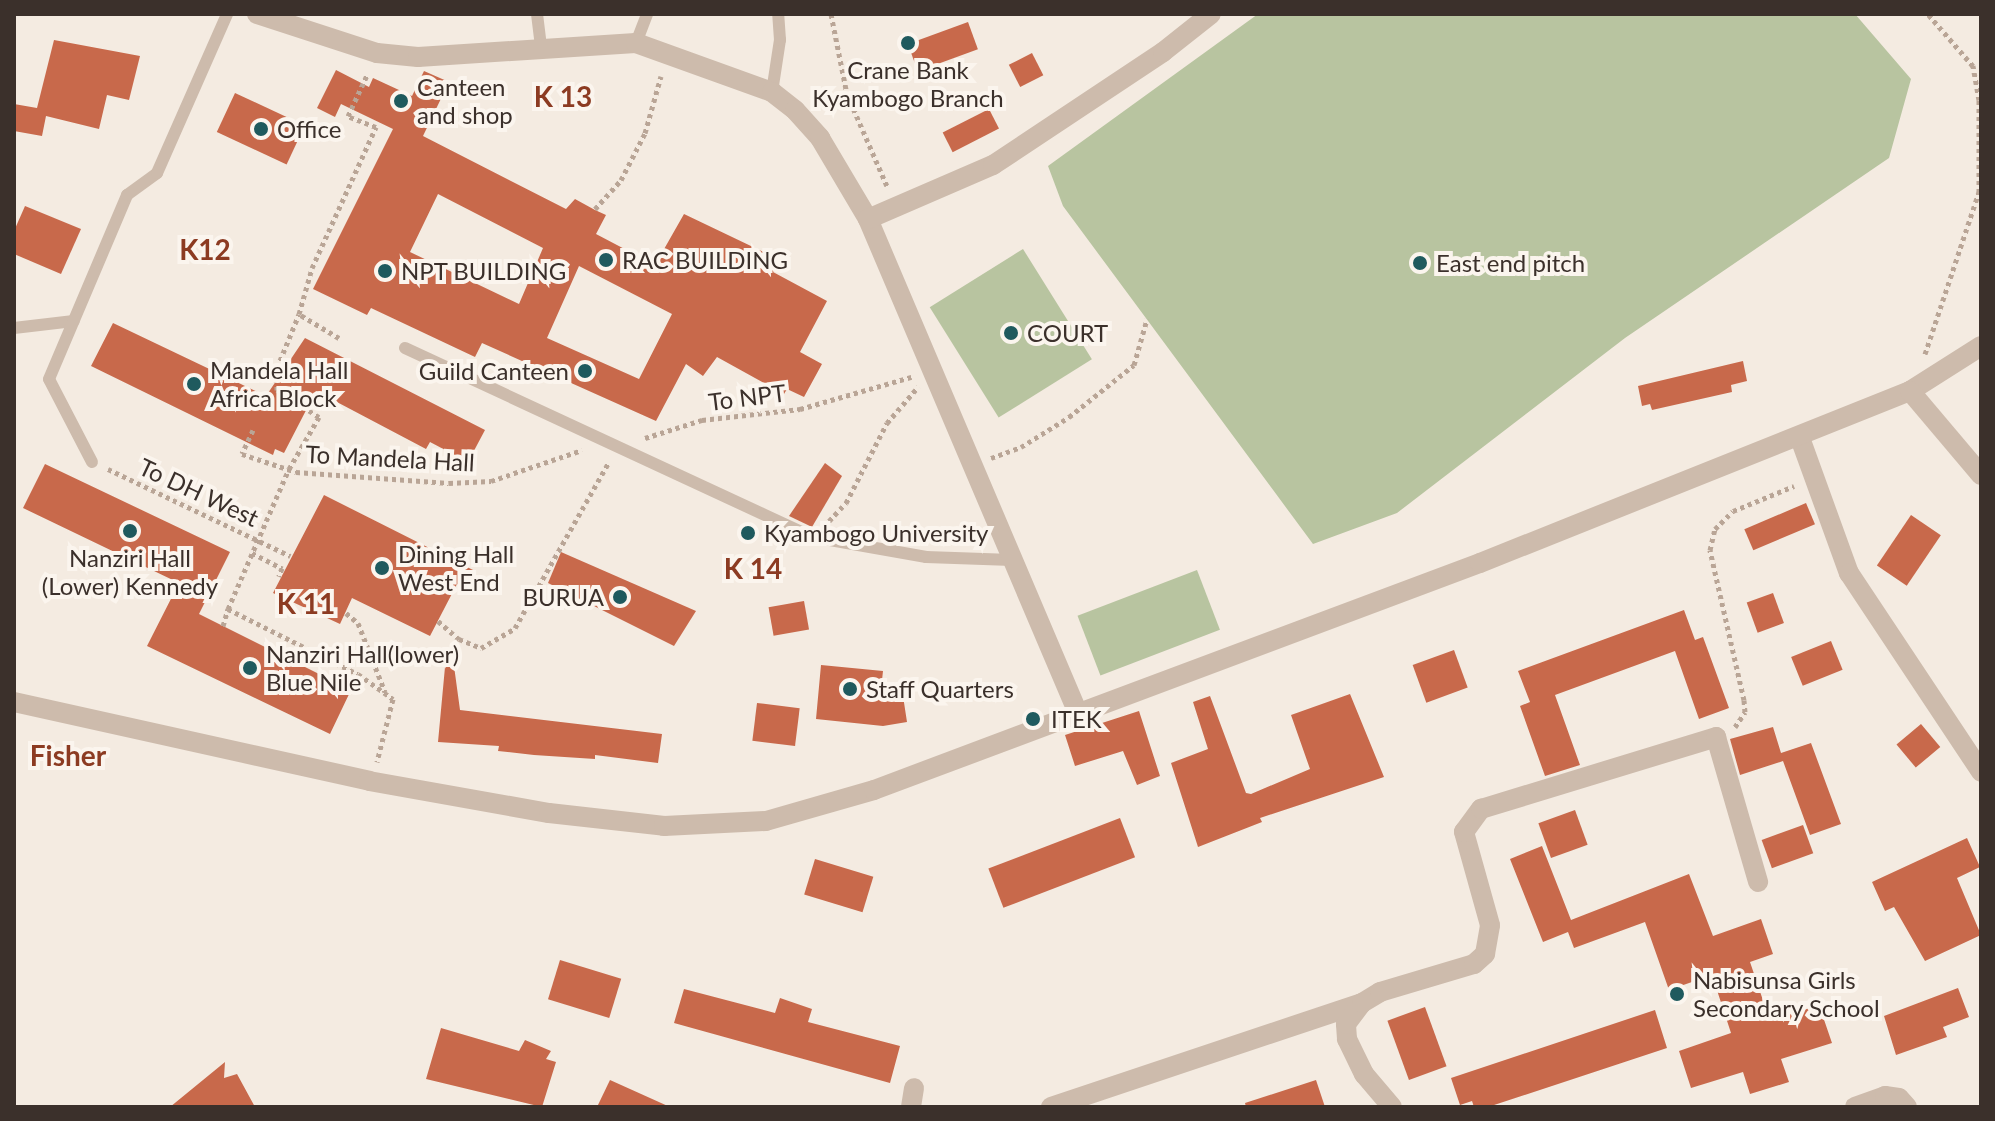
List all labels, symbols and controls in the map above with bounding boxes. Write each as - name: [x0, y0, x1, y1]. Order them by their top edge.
- marker: Crane Bank Kyambogo Branch: [899, 34, 917, 52]
- place label: Crane Bank Kyambogo Branch: [812, 56, 1004, 112]
- place label: Canteen and shop: [417, 73, 513, 129]
- district label: K 13: [534, 79, 592, 113]
- marker: Canteen and shop: [392, 92, 410, 110]
- place label: Office: [277, 115, 341, 143]
- marker: Office: [252, 120, 270, 138]
- district label: K12: [179, 232, 231, 266]
- place label: RAC BUILDING: [622, 246, 788, 274]
- place label: East end pitch: [1436, 249, 1585, 277]
- marker: RAC BUILDING: [597, 251, 615, 269]
- marker: East end pitch: [1411, 254, 1429, 272]
- place label: NPT BUILDING: [401, 257, 567, 285]
- marker: NPT BUILDING: [376, 262, 394, 280]
- place label: COURT: [1027, 319, 1108, 347]
- marker: COURT: [1002, 324, 1020, 342]
- place label: Mandela Hall Africa Block: [210, 356, 348, 412]
- place label: Guild Canteen: [419, 357, 569, 385]
- marker: Guild Canteen: [576, 362, 594, 380]
- marker: Mandela Hall Africa Block: [185, 375, 203, 393]
- street label: To NPT: [707, 378, 787, 416]
- street label: To Mandela Hall: [305, 439, 475, 477]
- street label: To DH West: [135, 452, 263, 532]
- place label: Kyambogo University: [764, 519, 988, 547]
- marker: Nanziri Hall (Lower) Kennedy: [121, 522, 139, 540]
- marker: Kyambogo University: [739, 524, 757, 542]
- place label: Dining Hall West End: [398, 540, 514, 596]
- place label: Nanziri Hall (Lower) Kennedy: [42, 544, 218, 600]
- district label: K 14: [724, 551, 782, 585]
- marker: Dining Hall West End: [373, 559, 391, 577]
- place label: BURUA: [522, 583, 604, 611]
- district label: K 11: [277, 586, 335, 620]
- marker: BURUA: [611, 588, 629, 606]
- place label: Nanziri Hall(lower) Blue Nile: [266, 640, 459, 696]
- marker: Nanziri Hall(lower) Blue Nile: [241, 659, 259, 677]
- place label: Staff Quarters: [866, 675, 1014, 703]
- marker: Staff Quarters: [841, 680, 859, 698]
- place label: ITEK: [1051, 705, 1102, 733]
- marker: ITEK: [1022, 708, 1044, 730]
- district label: Fisher: [30, 738, 106, 772]
- place label: Nabisunsa Girls Secondary School: [1693, 966, 1880, 1022]
- marker: Nabisunsa Girls Secondary School: [1668, 985, 1686, 1003]

